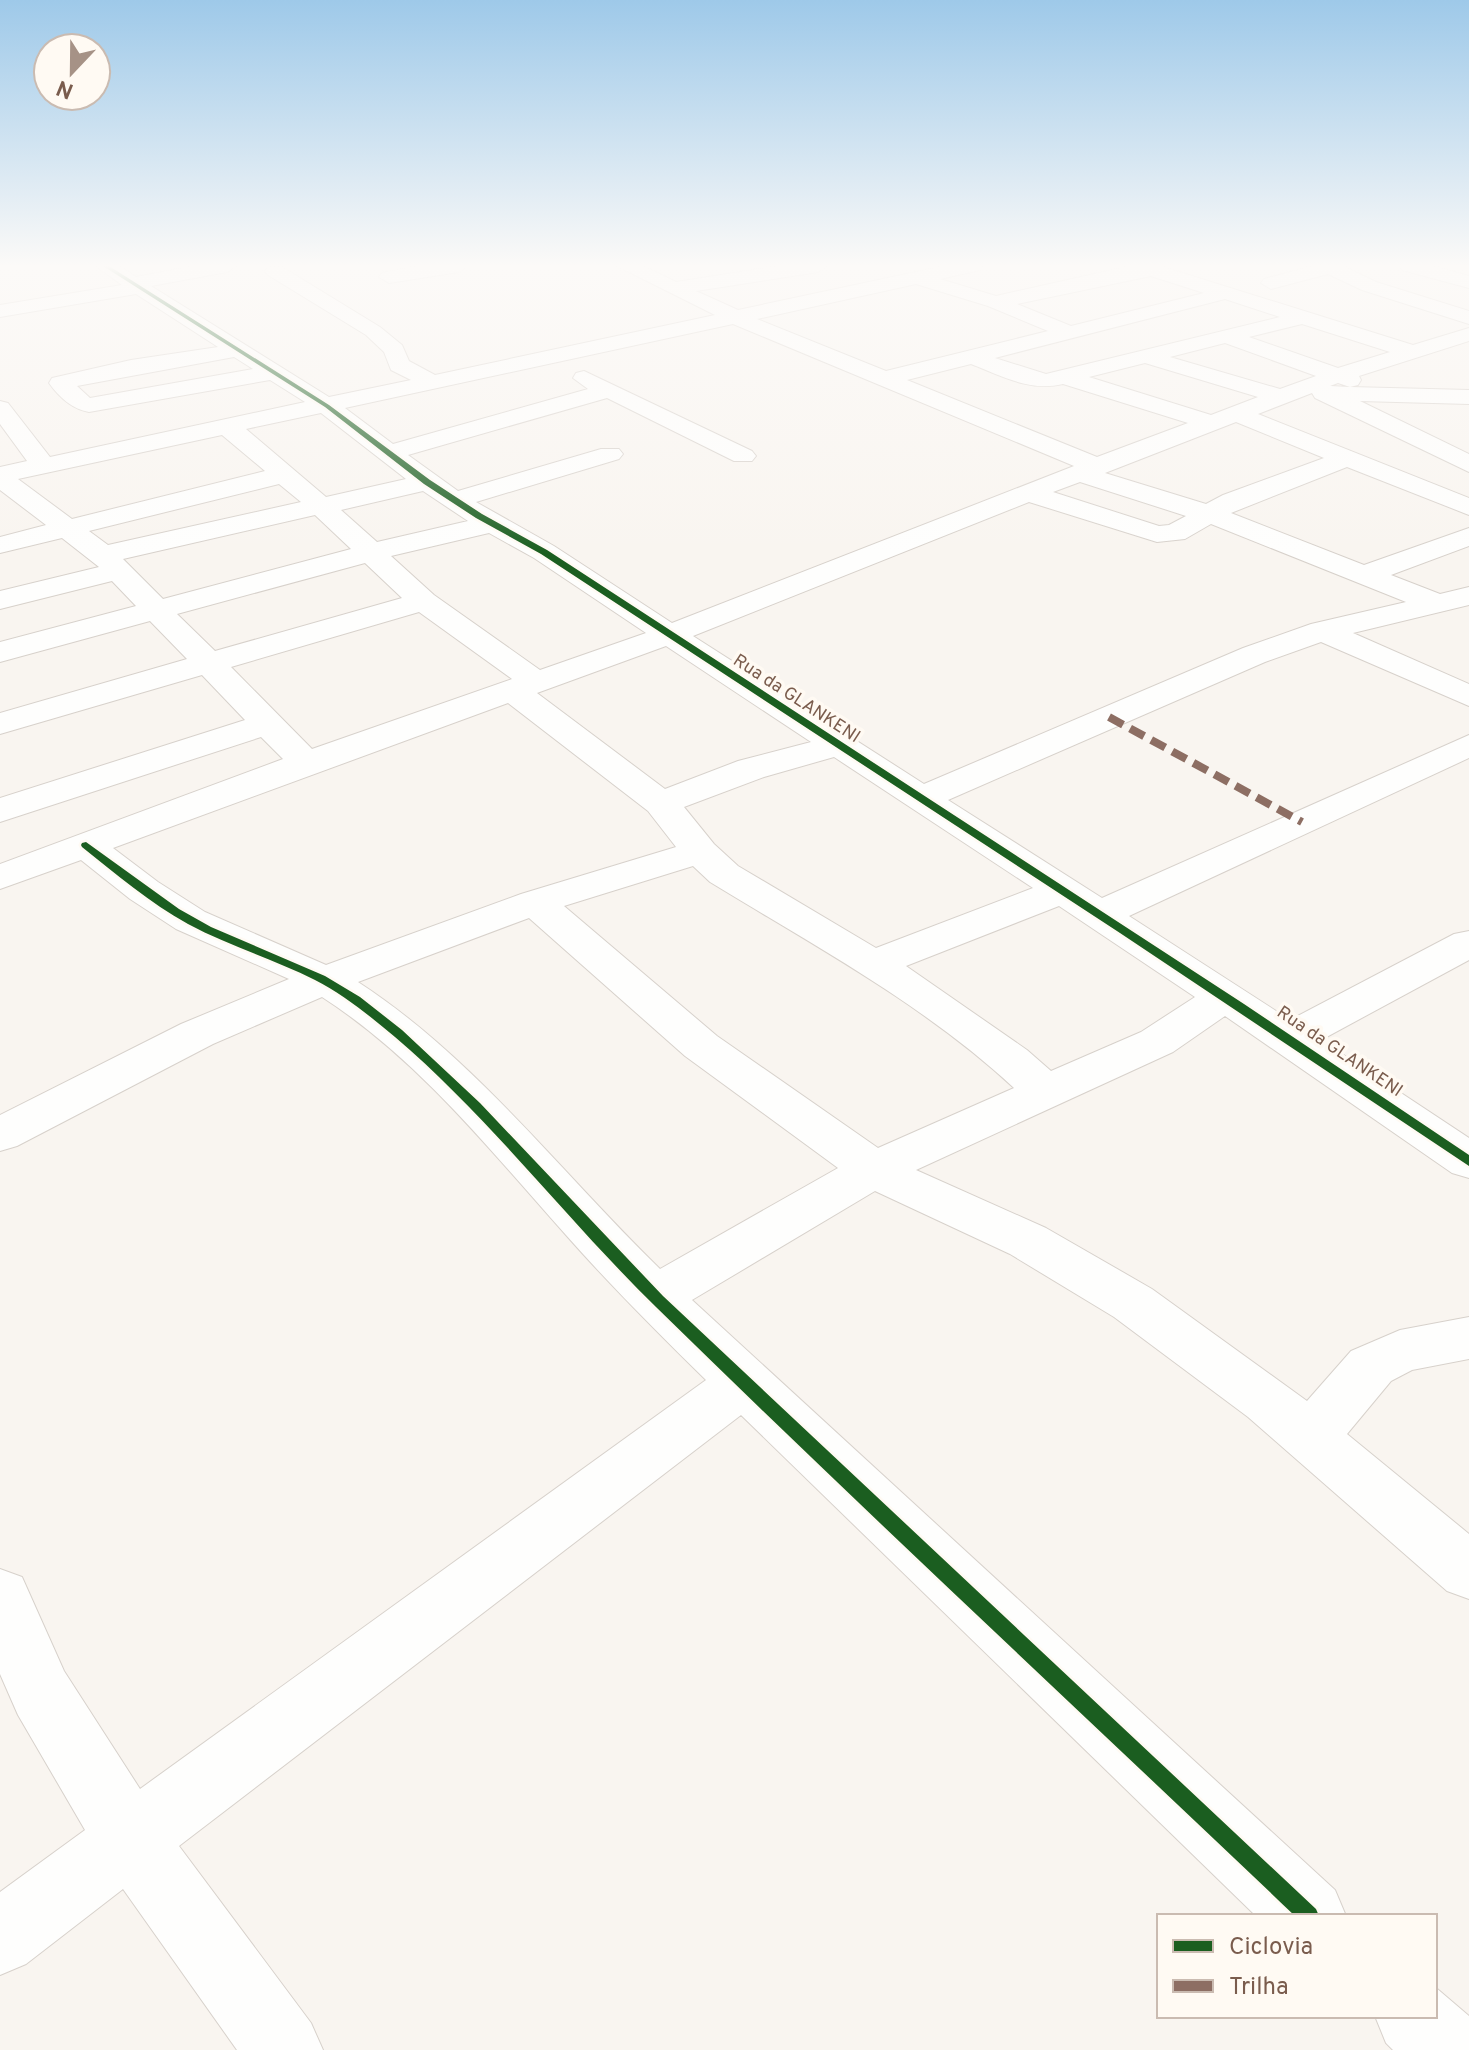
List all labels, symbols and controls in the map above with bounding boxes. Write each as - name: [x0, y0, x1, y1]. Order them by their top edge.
- north arrow: [32, 32, 112, 112]
- text: N: [53, 73, 78, 104]
- street label: Rua da GLANKENI: [728, 650, 864, 749]
- street label: Rua da GLANKENI: [1272, 1002, 1407, 1103]
- legend: [1157, 1914, 1437, 2018]
- text: Ciclovia: [1229, 1933, 1313, 1963]
- text: Trilha: [1229, 1973, 1289, 2003]

